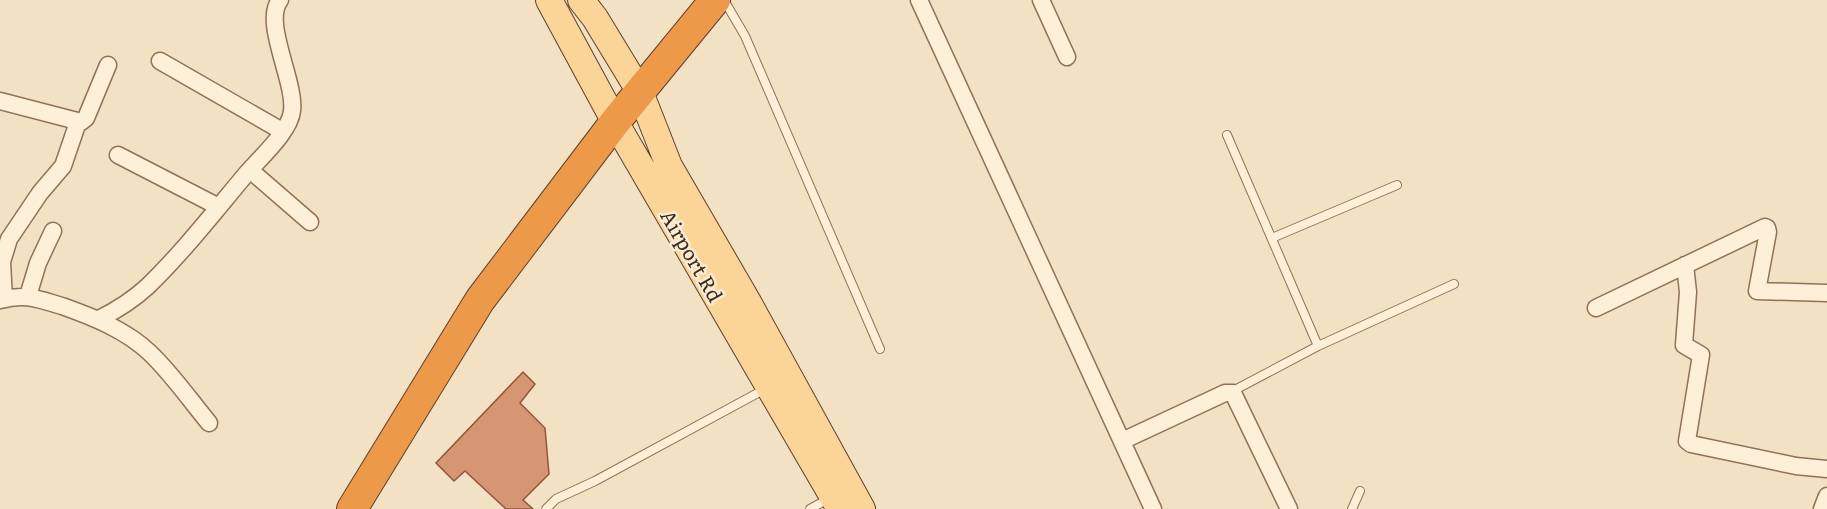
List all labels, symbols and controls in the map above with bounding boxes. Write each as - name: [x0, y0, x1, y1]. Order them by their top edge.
- street label: Airport Rd: [654, 203, 732, 307]

